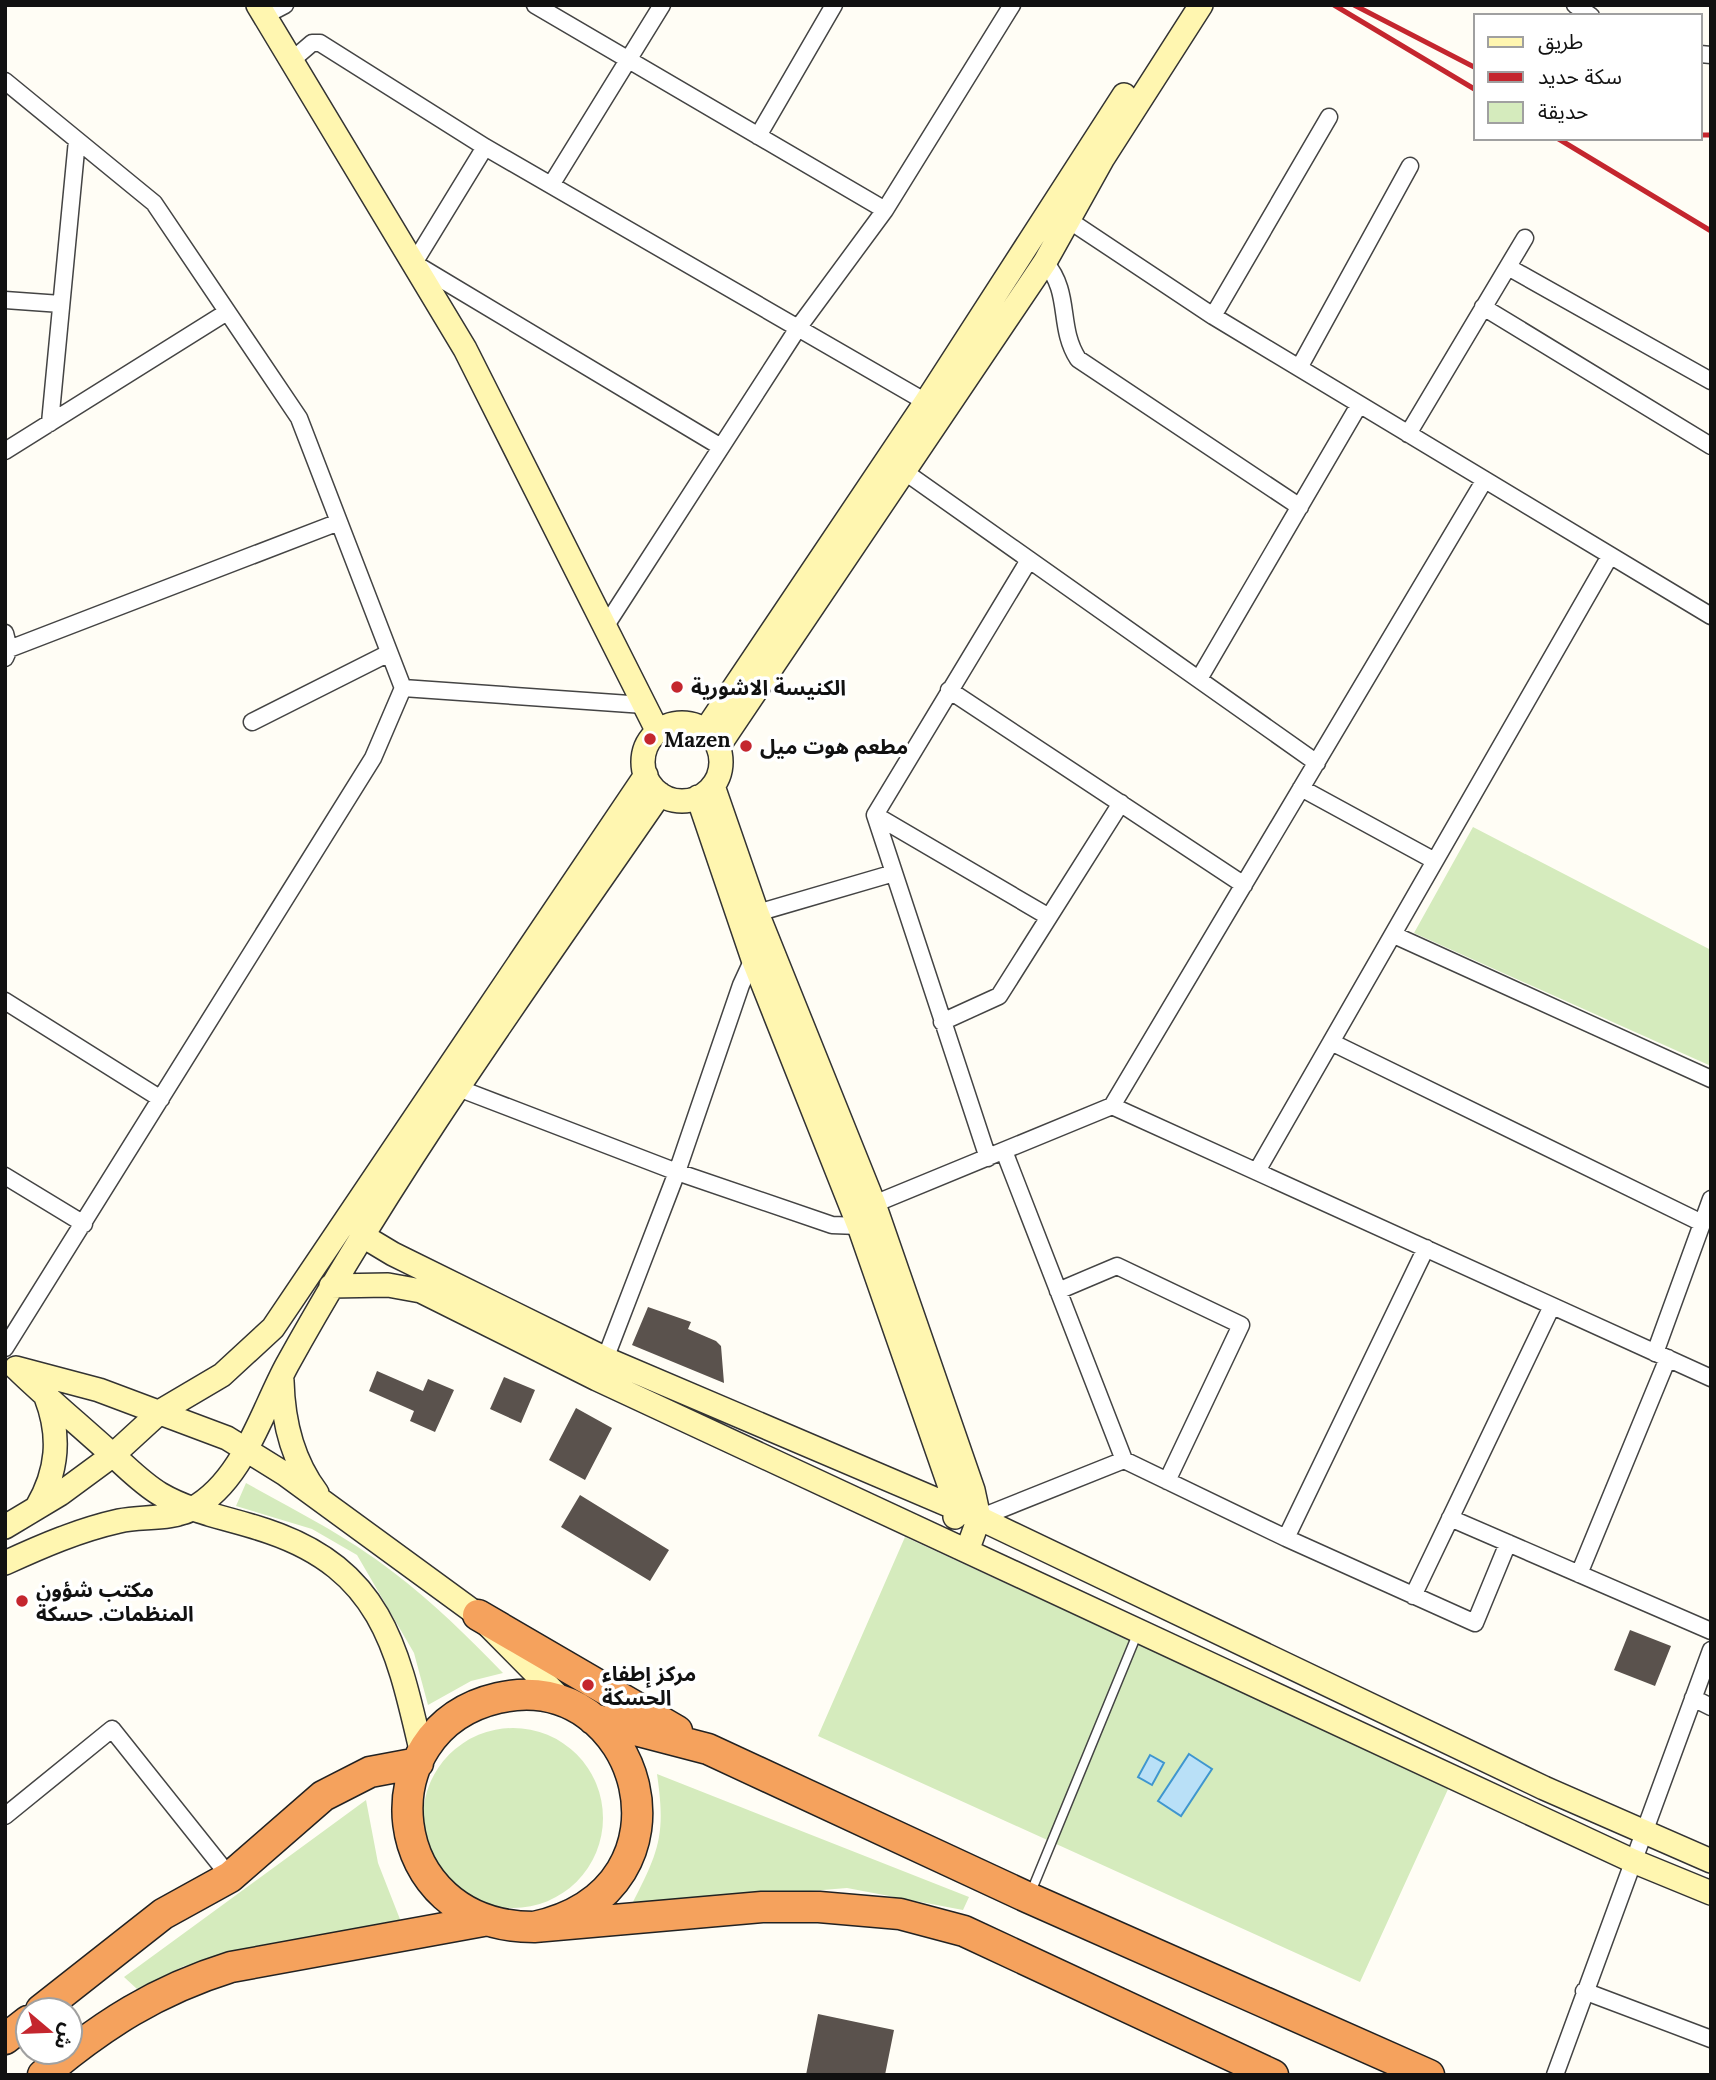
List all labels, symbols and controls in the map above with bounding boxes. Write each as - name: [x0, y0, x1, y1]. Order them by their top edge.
- legend: [1474, 14, 1702, 140]
- text: طريق: [1538, 28, 1583, 55]
- text: سكة حديد: [1538, 63, 1622, 90]
- text: حديقة: [1538, 98, 1588, 125]
- place label: الكنيسة الاشورية: [691, 674, 846, 701]
- marker: الكنيسة الاشورية: [669, 679, 685, 695]
- place label: Mazen: [664, 726, 731, 753]
- marker: Mazen: [642, 731, 658, 747]
- place label: مطعم هوت ميل: [760, 733, 908, 762]
- marker: مطعم هوت ميل: [738, 738, 754, 754]
- place label: مكتب شؤون المنظمات. حسكة: [36, 1576, 194, 1627]
- marker: مكتب شؤون المنظمات. حسكة: [14, 1593, 30, 1609]
- place label: مركز إطفاء الحسكة: [602, 1660, 696, 1711]
- marker: مركز إطفاء الحسكة: [580, 1677, 596, 1693]
- north arrow: [14, 1996, 84, 2066]
- text: ش: [49, 2020, 81, 2053]

